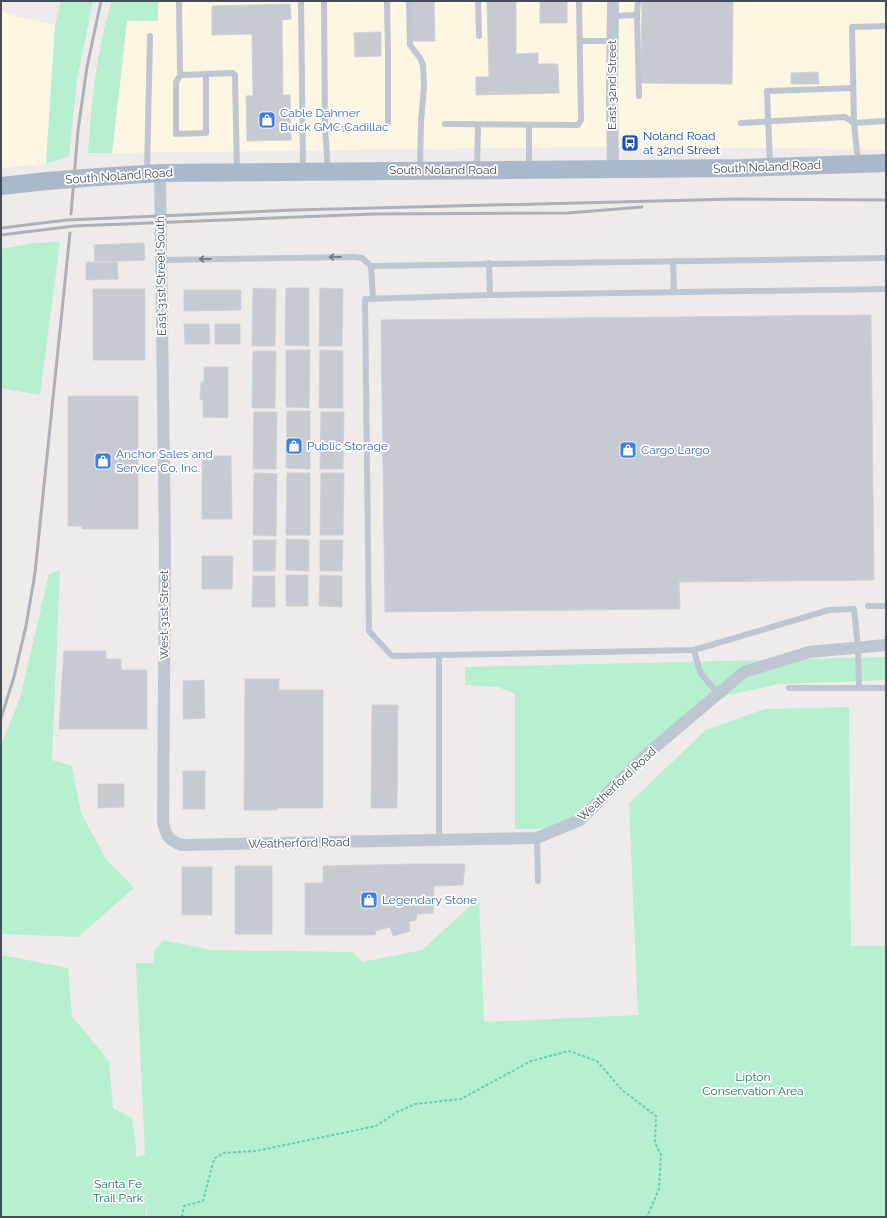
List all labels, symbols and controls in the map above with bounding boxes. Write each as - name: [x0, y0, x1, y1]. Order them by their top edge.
- street label: East 32nd Street: [605, 40, 619, 130]
- place label: Cable Dahmer Buick GMC Cadillac: [280, 106, 389, 134]
- shop icon: Cable Dahmer Buick GMC Cadillac: [257, 110, 277, 130]
- place label: Noland Road at 32nd Street: [643, 129, 720, 157]
- bus stop icon: Noland Road at 32nd Street: [620, 133, 640, 153]
- street label: South Noland Road: [713, 158, 821, 176]
- street label: South Noland Road: [389, 163, 497, 177]
- street label: South Noland Road: [65, 165, 173, 187]
- street label: East 31st Street South: [153, 216, 169, 336]
- one-way arrow: [329, 253, 342, 261]
- one-way arrow: [199, 255, 212, 263]
- shop icon: Public Storage: [284, 436, 304, 456]
- place label: Public Storage: [307, 439, 388, 453]
- shop icon: Cargo Largo: [618, 440, 638, 460]
- place label: Cargo Largo: [641, 443, 710, 457]
- place label: Anchor Sales and Service Co, Inc.: [116, 447, 213, 475]
- shop icon: Anchor Sales and Service Co, Inc.: [93, 451, 113, 471]
- street label: West 31st Street: [157, 570, 171, 660]
- street label: Weatherford Road: [575, 744, 659, 824]
- street label: Weatherford Road: [248, 835, 350, 851]
- shop icon: Legendary Stone: [359, 890, 379, 910]
- place label: Legendary Stone: [382, 893, 477, 907]
- park label: Lipton Conservation Area: [702, 1070, 804, 1098]
- park label: Santa Fe Trail Park: [93, 1177, 144, 1205]

